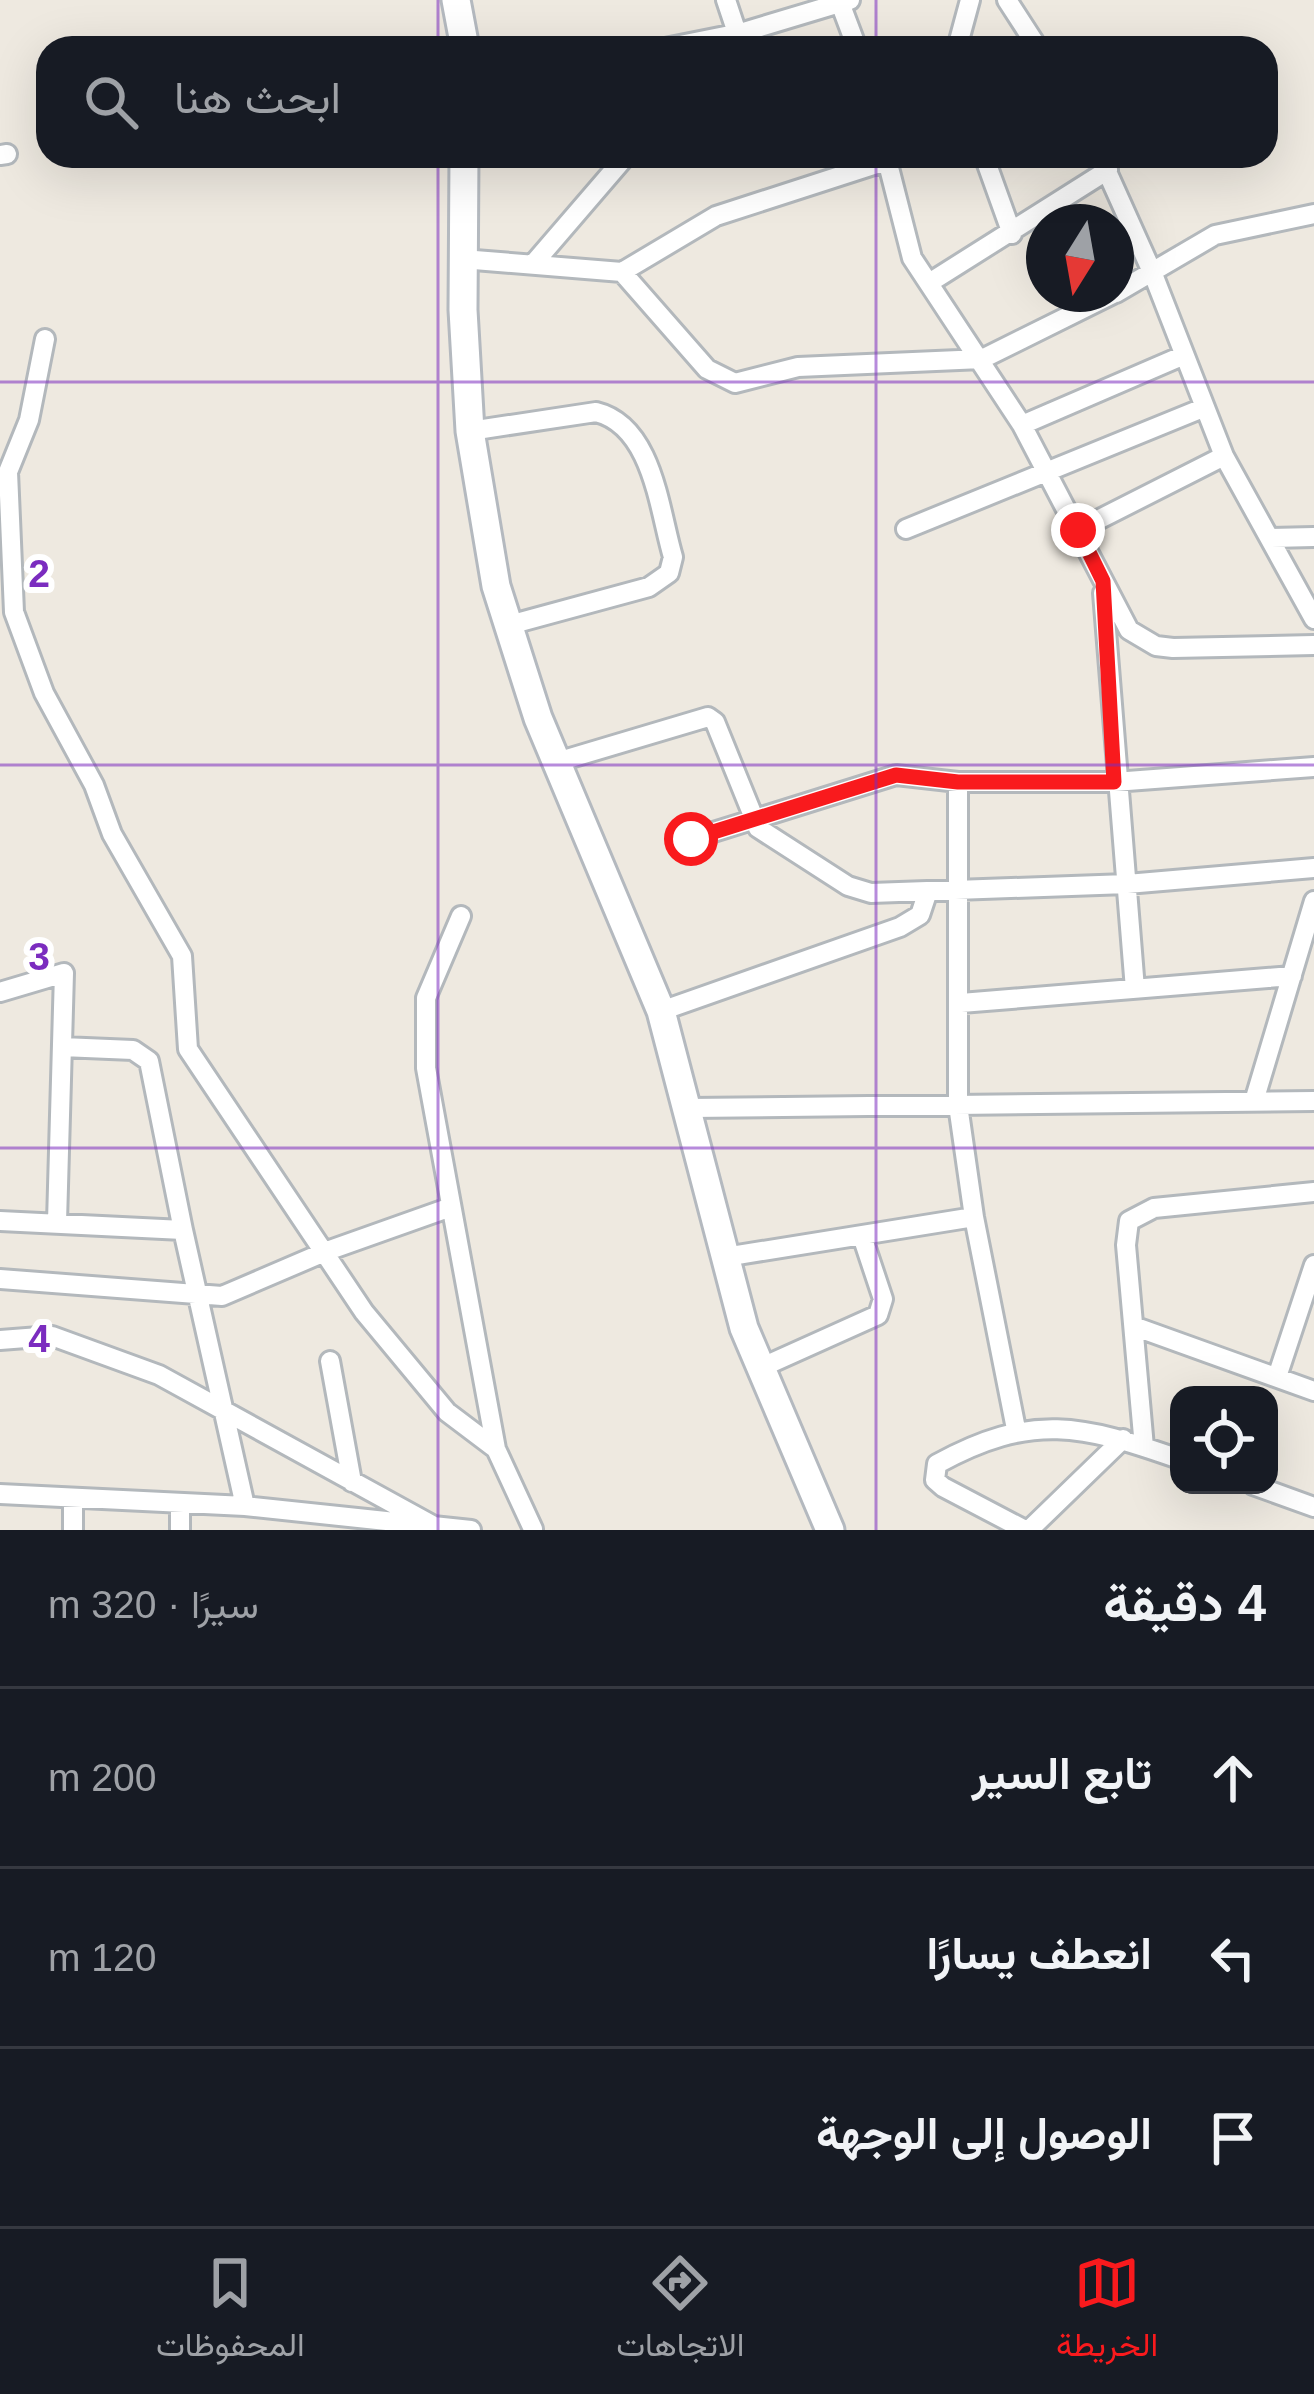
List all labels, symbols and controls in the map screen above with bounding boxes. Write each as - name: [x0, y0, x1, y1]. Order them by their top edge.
- search box: [36, 36, 1278, 168]
- icon: search: [78, 69, 144, 135]
- text: ابحث هنا: [174, 72, 341, 123]
- north arrow: [1026, 204, 1134, 312]
- route end: [1051, 503, 1105, 557]
- text: 2: [28, 552, 50, 595]
- route start: [664, 812, 718, 866]
- text: 3: [28, 935, 50, 978]
- text: 4: [28, 1317, 50, 1360]
- map controls: [1170, 1386, 1278, 1494]
- button: locate: [1170, 1386, 1278, 1494]
- text: 4 دقيقة: [1103, 1575, 1266, 1632]
- text: سيرًا · 320 m: [48, 1583, 259, 1626]
- icon: ahead: [1200, 1745, 1266, 1811]
- text: تابع السير: [972, 1748, 1152, 1799]
- text: 200 m: [48, 1756, 156, 1799]
- icon: left: [1200, 1925, 1266, 1991]
- text: انعطف يسارًا: [927, 1928, 1152, 1979]
- text: 120 m: [48, 1936, 156, 1979]
- icon: arrive: [1200, 2105, 1266, 2171]
- text: الوصول إلى الوجهة: [816, 2108, 1152, 2159]
- tab: المحفوظات: [156, 2250, 305, 2374]
- tab: الاتجاهات: [616, 2250, 744, 2374]
- tab: الخريطة: [1056, 2250, 1158, 2374]

